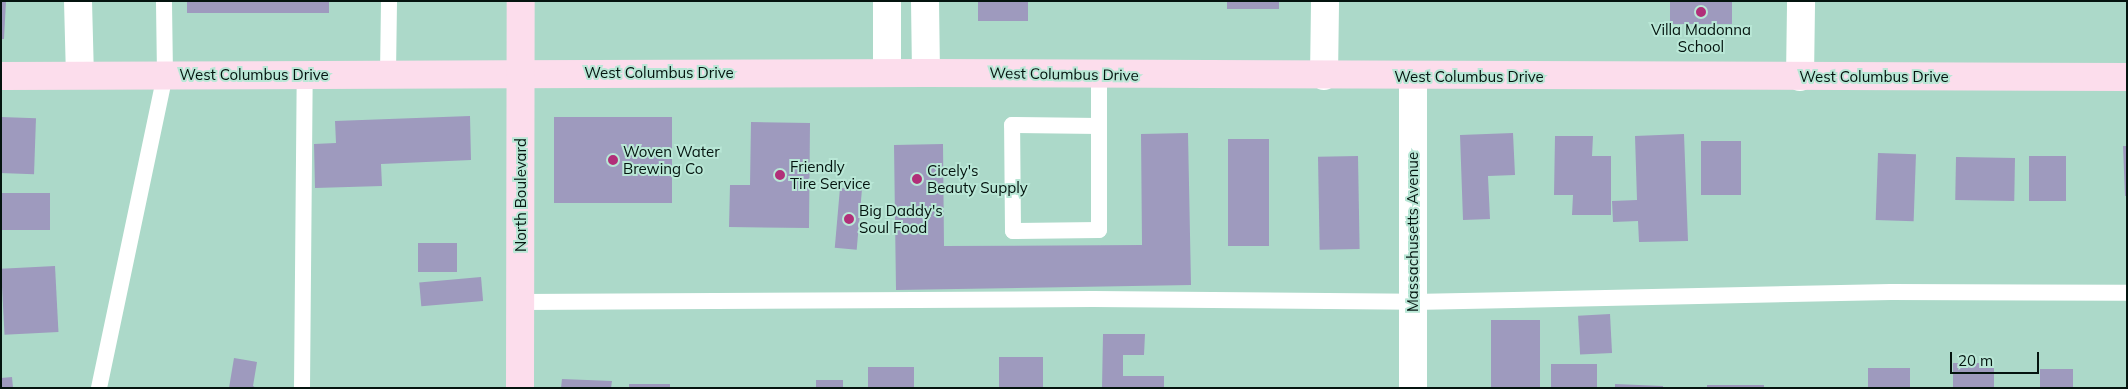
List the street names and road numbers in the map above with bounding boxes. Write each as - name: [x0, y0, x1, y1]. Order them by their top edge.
- street label: West Columbus Drive: [584, 64, 734, 82]
- street label: West Columbus Drive: [989, 64, 1139, 84]
- street label: West Columbus Drive: [179, 66, 329, 84]
- street label: West Columbus Drive: [1394, 68, 1544, 86]
- street label: West Columbus Drive: [1799, 68, 1949, 86]
- street label: North Boulevard: [512, 138, 530, 252]
- street label: Massachusetts Avenue: [1404, 152, 1422, 312]

